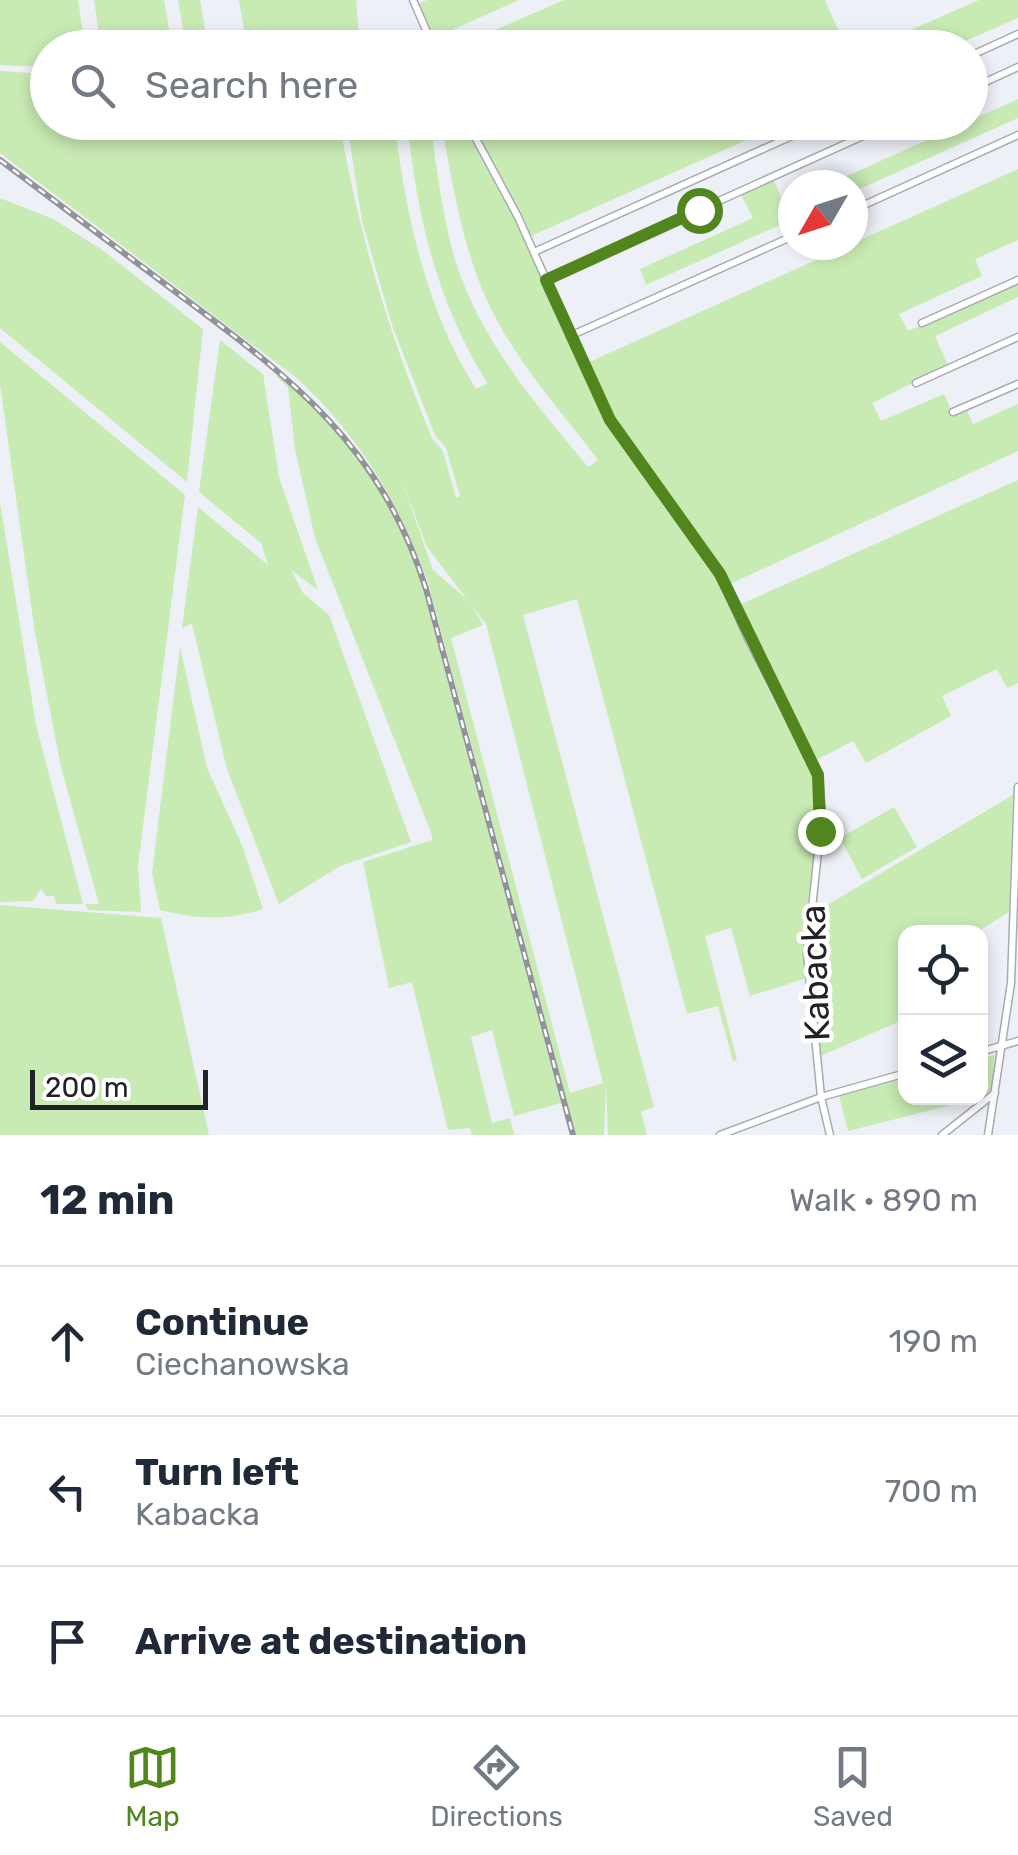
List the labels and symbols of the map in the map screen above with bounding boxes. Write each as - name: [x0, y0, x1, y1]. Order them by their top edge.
- north arrow: [778, 170, 868, 260]
- route start: [677, 188, 723, 234]
- route end: [798, 809, 844, 855]
- street label: Kabacka: [792, 904, 838, 1042]
- scale bar: [30, 1065, 208, 1110]

